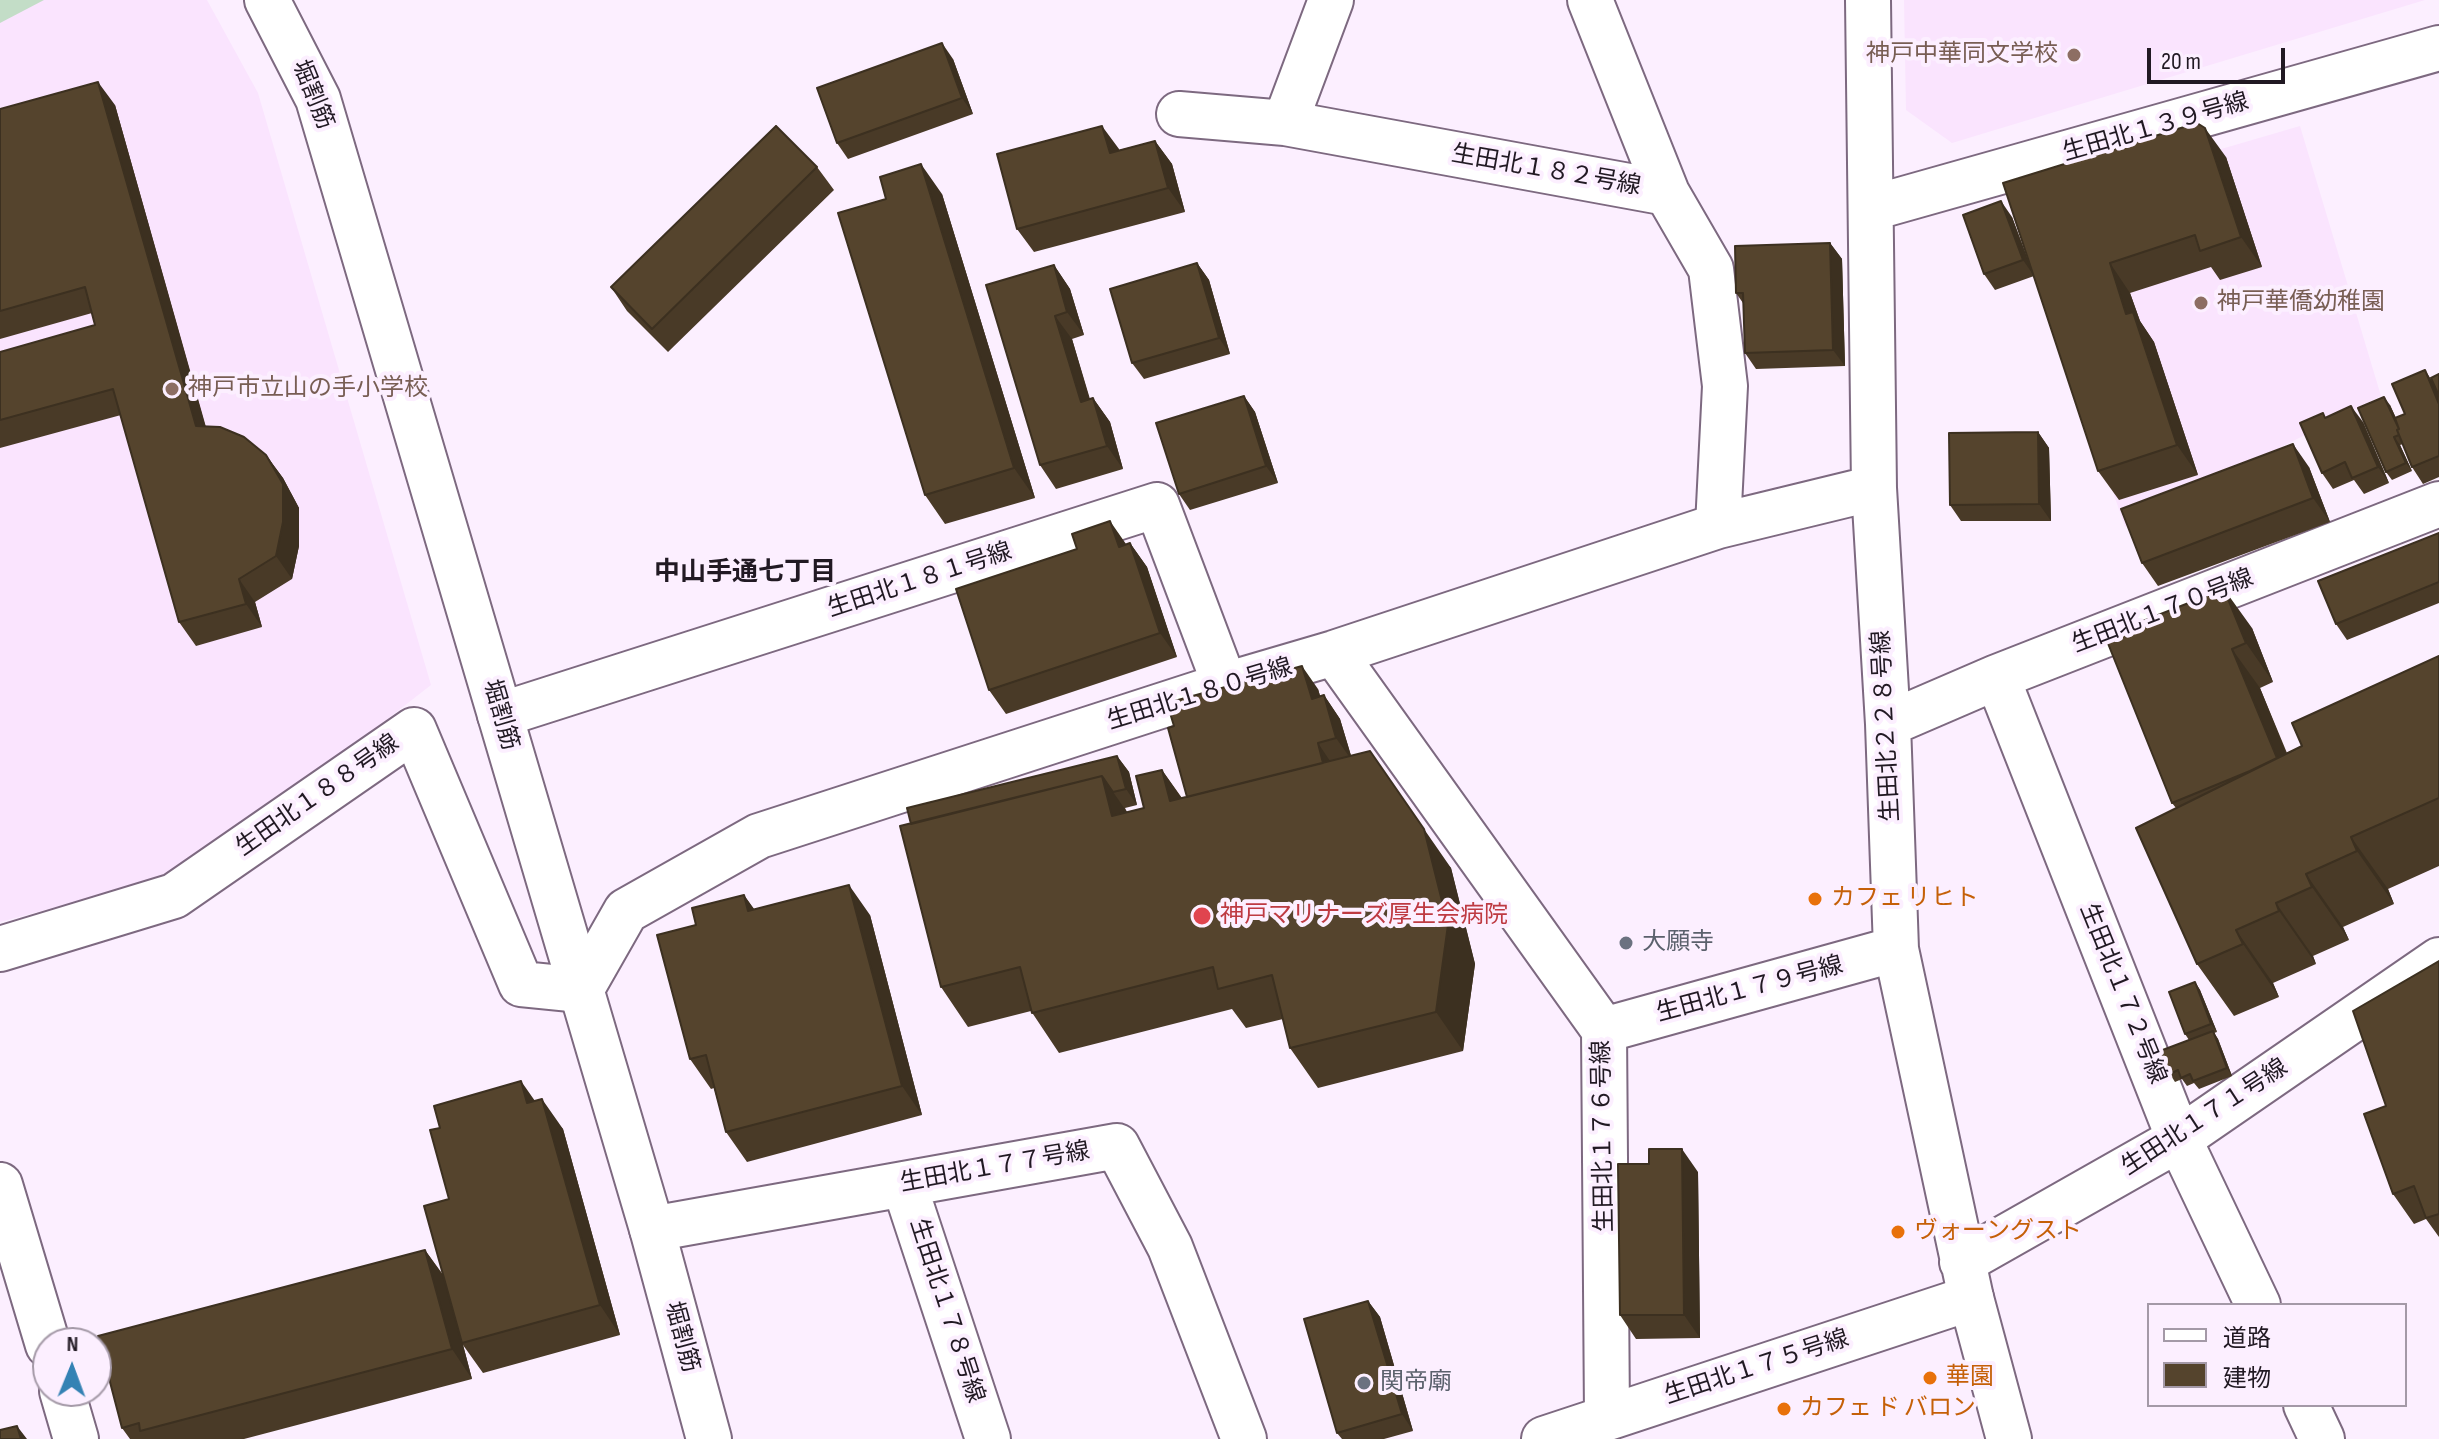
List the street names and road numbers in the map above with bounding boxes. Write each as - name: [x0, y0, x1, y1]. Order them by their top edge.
- street label: 堀割筋: [285, 56, 339, 134]
- street label: 生田北１３９号線: [2060, 88, 2252, 168]
- street label: 生田北１８２号線: [1449, 140, 1643, 202]
- street label: 生田北１８１号線: [824, 538, 1016, 624]
- street label: 生田北１７０号線: [2068, 564, 2258, 660]
- street label: 生田北２２８号線: [1868, 629, 1906, 823]
- street label: 生田北１８０号線: [1104, 653, 1296, 737]
- street label: 堀割筋: [476, 676, 524, 754]
- street label: 生田北１８８号線: [231, 729, 405, 863]
- street label: 生田北１７２号線: [2073, 900, 2171, 1088]
- street label: 生田北１７９号線: [1654, 951, 1846, 1029]
- street label: 生田北１７６号線: [1588, 1040, 1620, 1232]
- street label: 生田北１７１号線: [2117, 1054, 2293, 1182]
- street label: 生田北１７７号線: [898, 1137, 1092, 1199]
- street label: 生田北１７８号線: [903, 1215, 989, 1407]
- street label: 堀割筋: [658, 1298, 704, 1376]
- street label: 生田北１７５号線: [1661, 1325, 1853, 1411]

